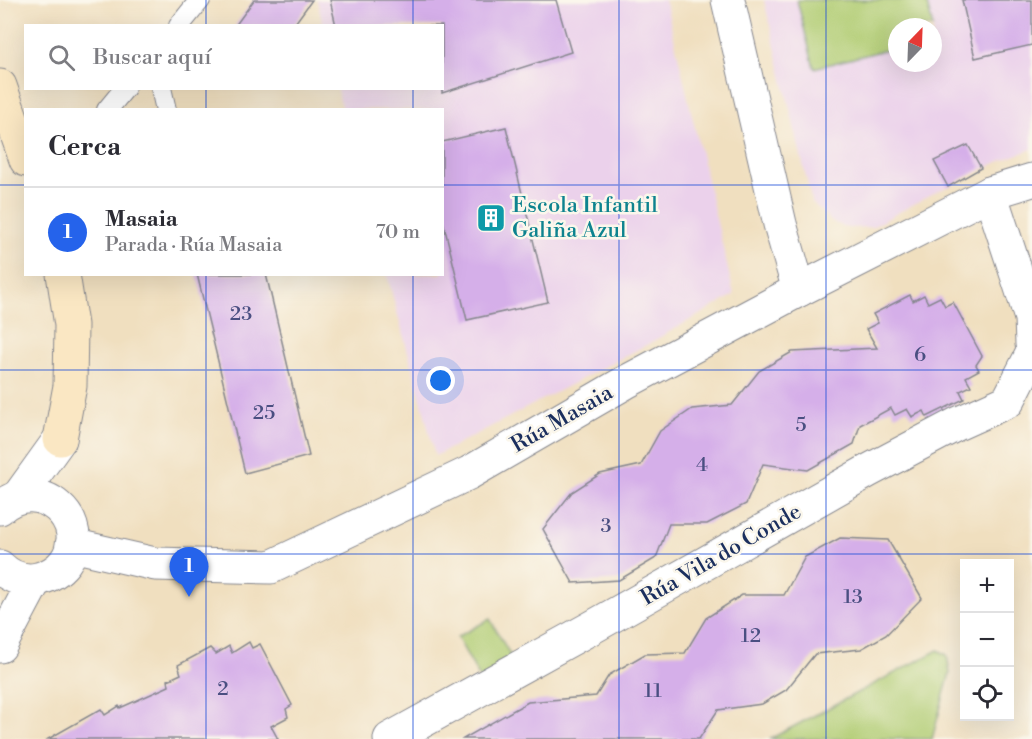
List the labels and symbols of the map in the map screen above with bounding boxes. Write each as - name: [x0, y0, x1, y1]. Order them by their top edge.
- north arrow: [888, 18, 942, 72]
- place label: Escola Infantil Galiña Azul: [512, 192, 658, 244]
- building icon: Escola Infantil Galiña Azul: [475, 202, 507, 234]
- house number: 23: [230, 302, 252, 327]
- house number: 6: [914, 343, 926, 368]
- your location: [426, 366, 455, 395]
- street label: Rúa Masaia: [506, 379, 618, 459]
- house number: 25: [253, 401, 275, 426]
- house number: 5: [795, 413, 807, 438]
- house number: 4: [696, 453, 708, 478]
- street label: Rúa Vila do Conde: [636, 498, 806, 612]
- house number: 3: [600, 514, 612, 539]
- pin: 1: [170, 548, 208, 597]
- house number: 13: [843, 585, 863, 610]
- house number: 12: [741, 624, 761, 649]
- house number: 2: [217, 677, 229, 702]
- house number: 11: [644, 679, 662, 704]

